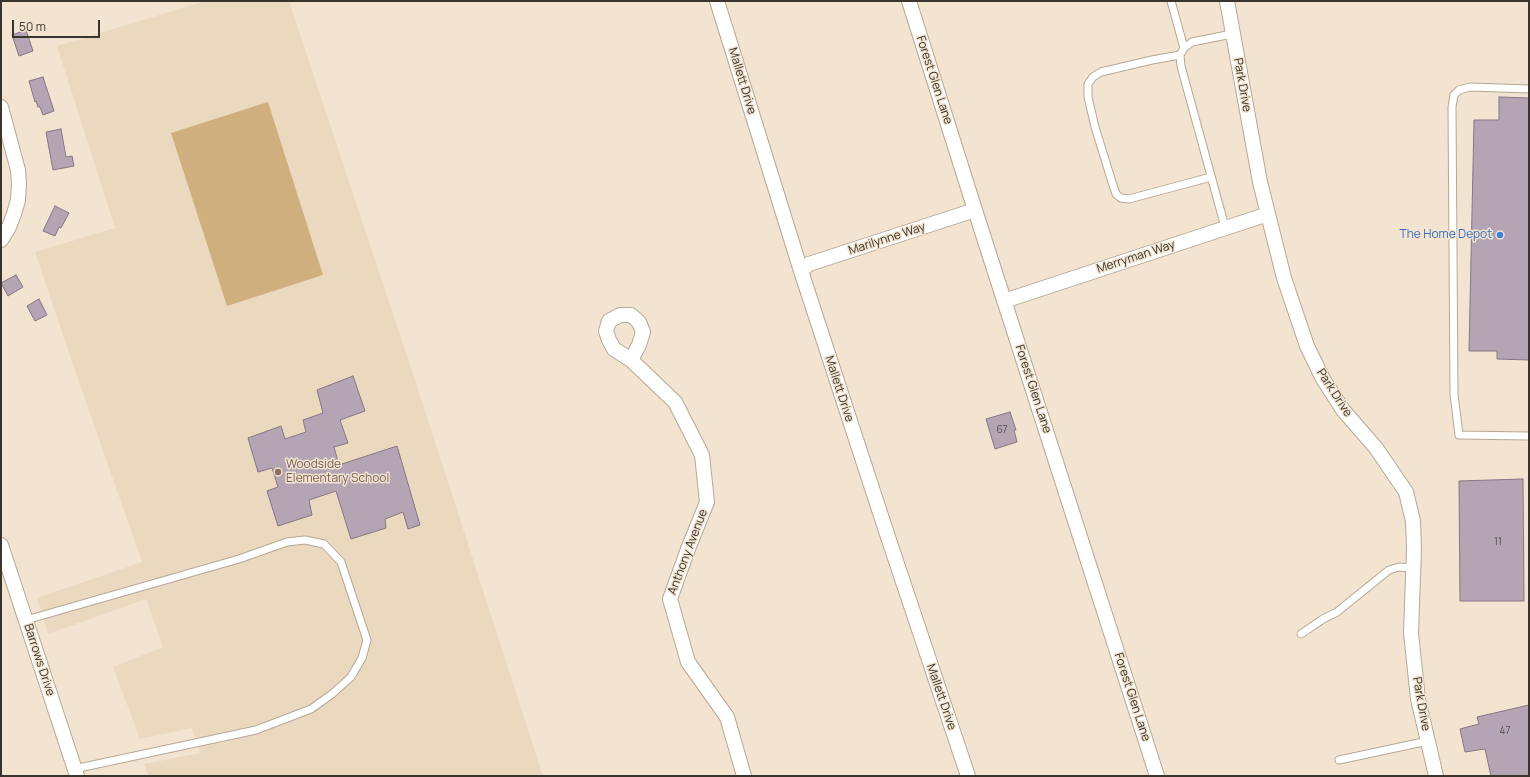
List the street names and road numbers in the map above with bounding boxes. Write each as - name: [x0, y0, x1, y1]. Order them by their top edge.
- street label: Forest Glen Lane: [913, 34, 955, 126]
- street label: Mallett Drive: [725, 46, 759, 116]
- street label: Park Drive: [1230, 57, 1254, 113]
- street label: Marilynne Way: [847, 220, 927, 258]
- street label: Merryman Way: [1095, 238, 1177, 276]
- street label: Forest Glen Lane: [1012, 343, 1054, 435]
- street label: Mallett Drive: [822, 354, 856, 424]
- street label: Park Drive: [1313, 366, 1355, 420]
- street label: Anthony Avenue: [665, 507, 711, 597]
- street label: Barrows Drive: [21, 622, 57, 698]
- street label: Forest Glen Lane: [1111, 651, 1153, 743]
- street label: Mallett Drive: [923, 662, 959, 732]
- street label: Park Drive: [1409, 676, 1433, 732]

